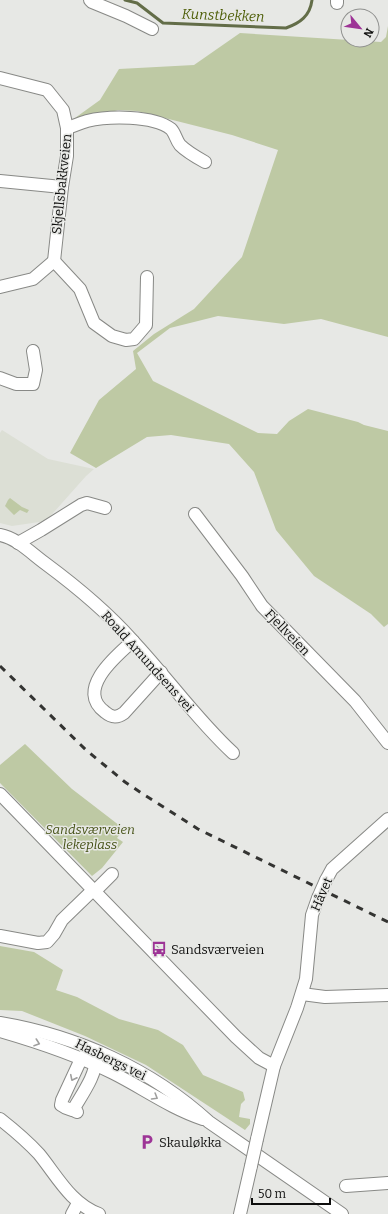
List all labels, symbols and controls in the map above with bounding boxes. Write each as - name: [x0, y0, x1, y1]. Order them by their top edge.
- water label: Kunstbekken: [181, 6, 265, 25]
- north arrow: [340, 8, 380, 48]
- text: N: [360, 26, 376, 40]
- street label: Skjellsbakkveien: [49, 132, 74, 235]
- street label: Fjellveien: [262, 606, 314, 659]
- street label: Roald Amundsens vei: [98, 608, 197, 715]
- park label: Sandsværveien lekeplass: [45, 822, 135, 852]
- street label: Håvet: [308, 875, 335, 913]
- bus stop icon: Sandsværveien: [150, 940, 168, 958]
- place label: Sandsværveien: [171, 942, 265, 957]
- street label: Hasbergs vei: [73, 1036, 149, 1083]
- one-way arrow: [34, 1038, 41, 1046]
- one-way arrow: [70, 1074, 77, 1081]
- one-way arrow: [151, 1092, 158, 1099]
- parking icon: Skauløkka: [138, 1133, 156, 1151]
- place label: Skauløkka: [159, 1135, 222, 1150]
- scale bar: [252, 1180, 330, 1206]
- text: 50 m: [258, 1187, 287, 1201]

